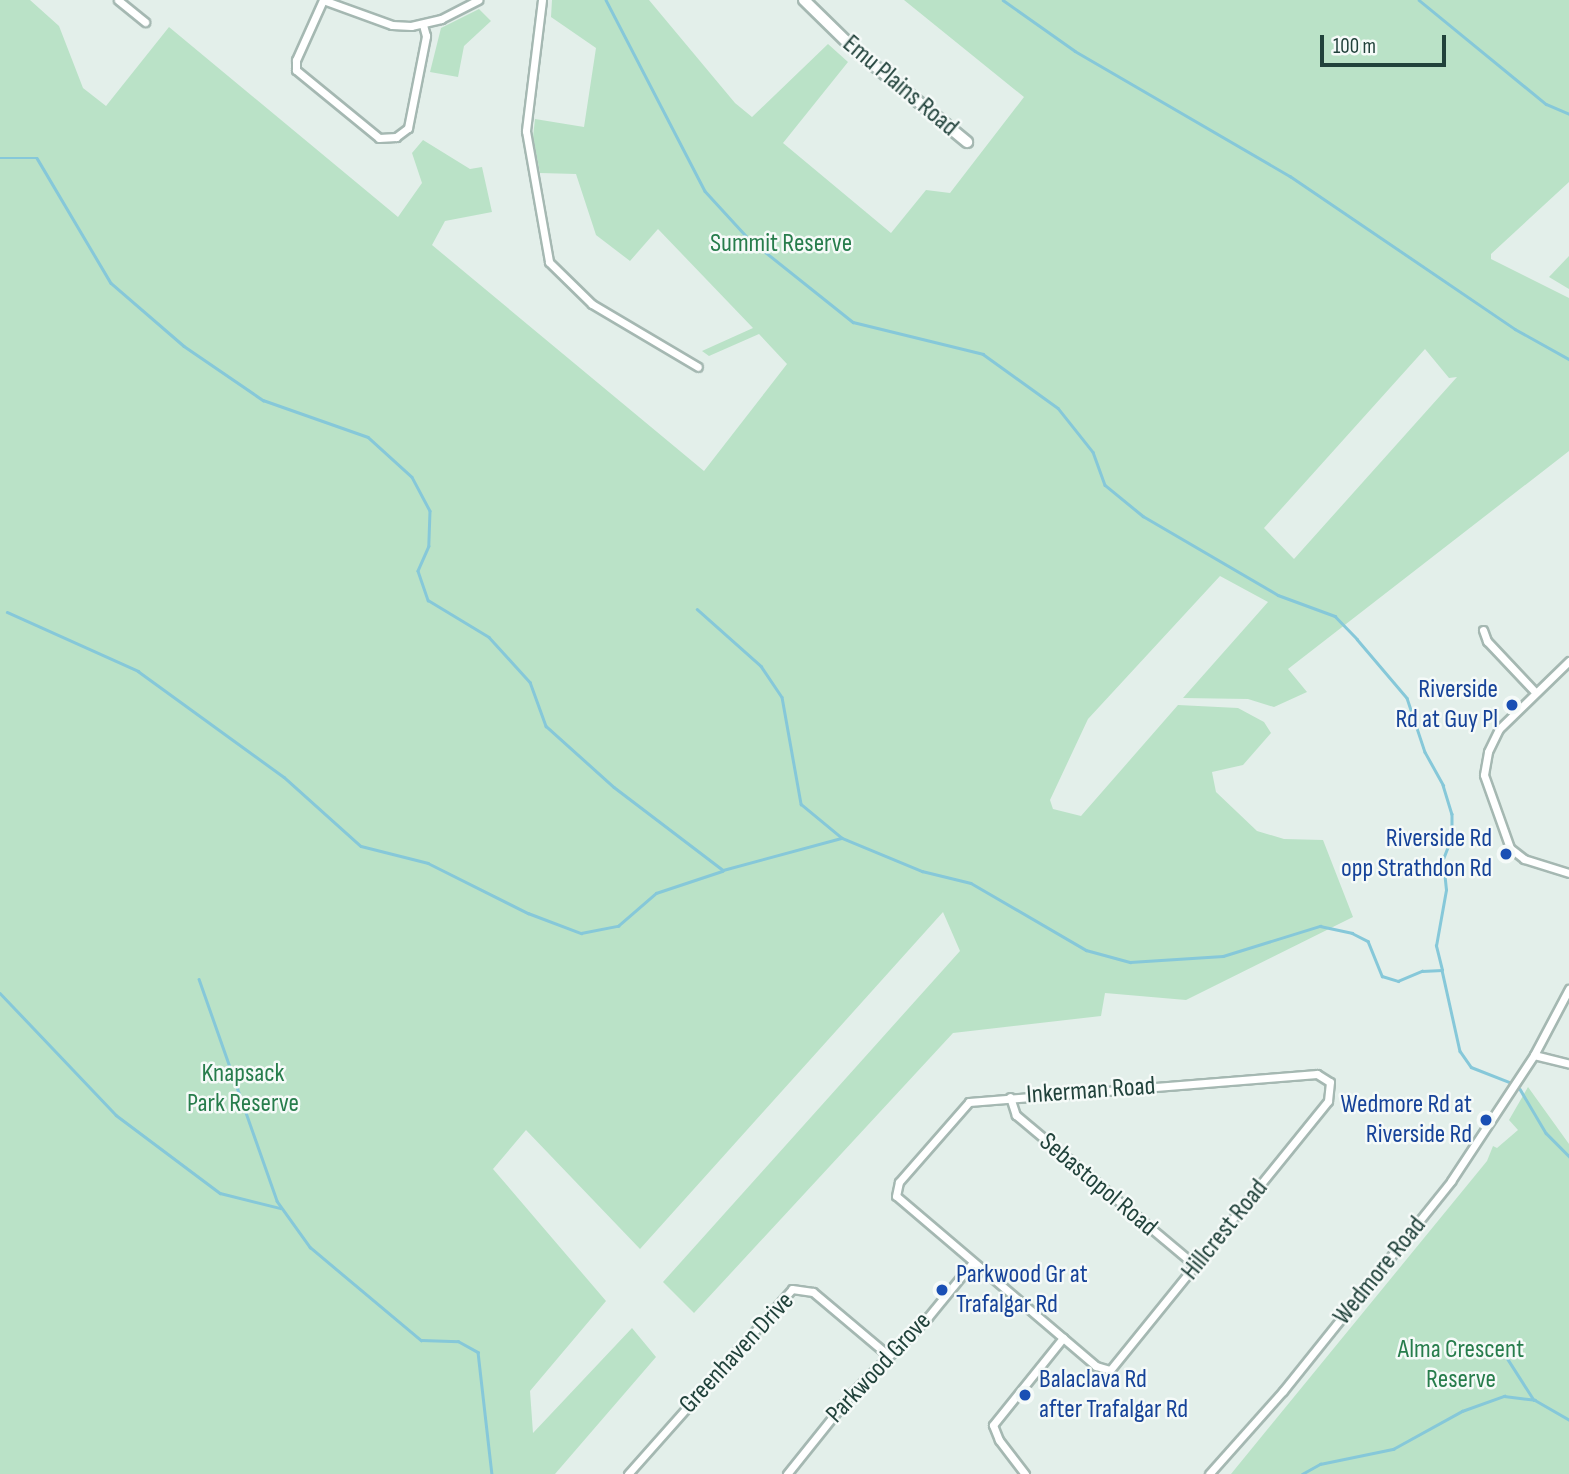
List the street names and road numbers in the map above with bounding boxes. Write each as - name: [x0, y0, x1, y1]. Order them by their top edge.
- street label: Emu Plains Road: [836, 29, 964, 143]
- street label: Inkerman Road: [1026, 1071, 1156, 1111]
- street label: Sebastopol Road: [1033, 1127, 1163, 1243]
- street label: Hillcrest Road: [1175, 1173, 1275, 1287]
- street label: Wedmore Road: [1327, 1211, 1433, 1331]
- street label: Greenhaven Drive: [673, 1286, 801, 1420]
- street label: Parkwood Grove: [820, 1306, 938, 1430]

